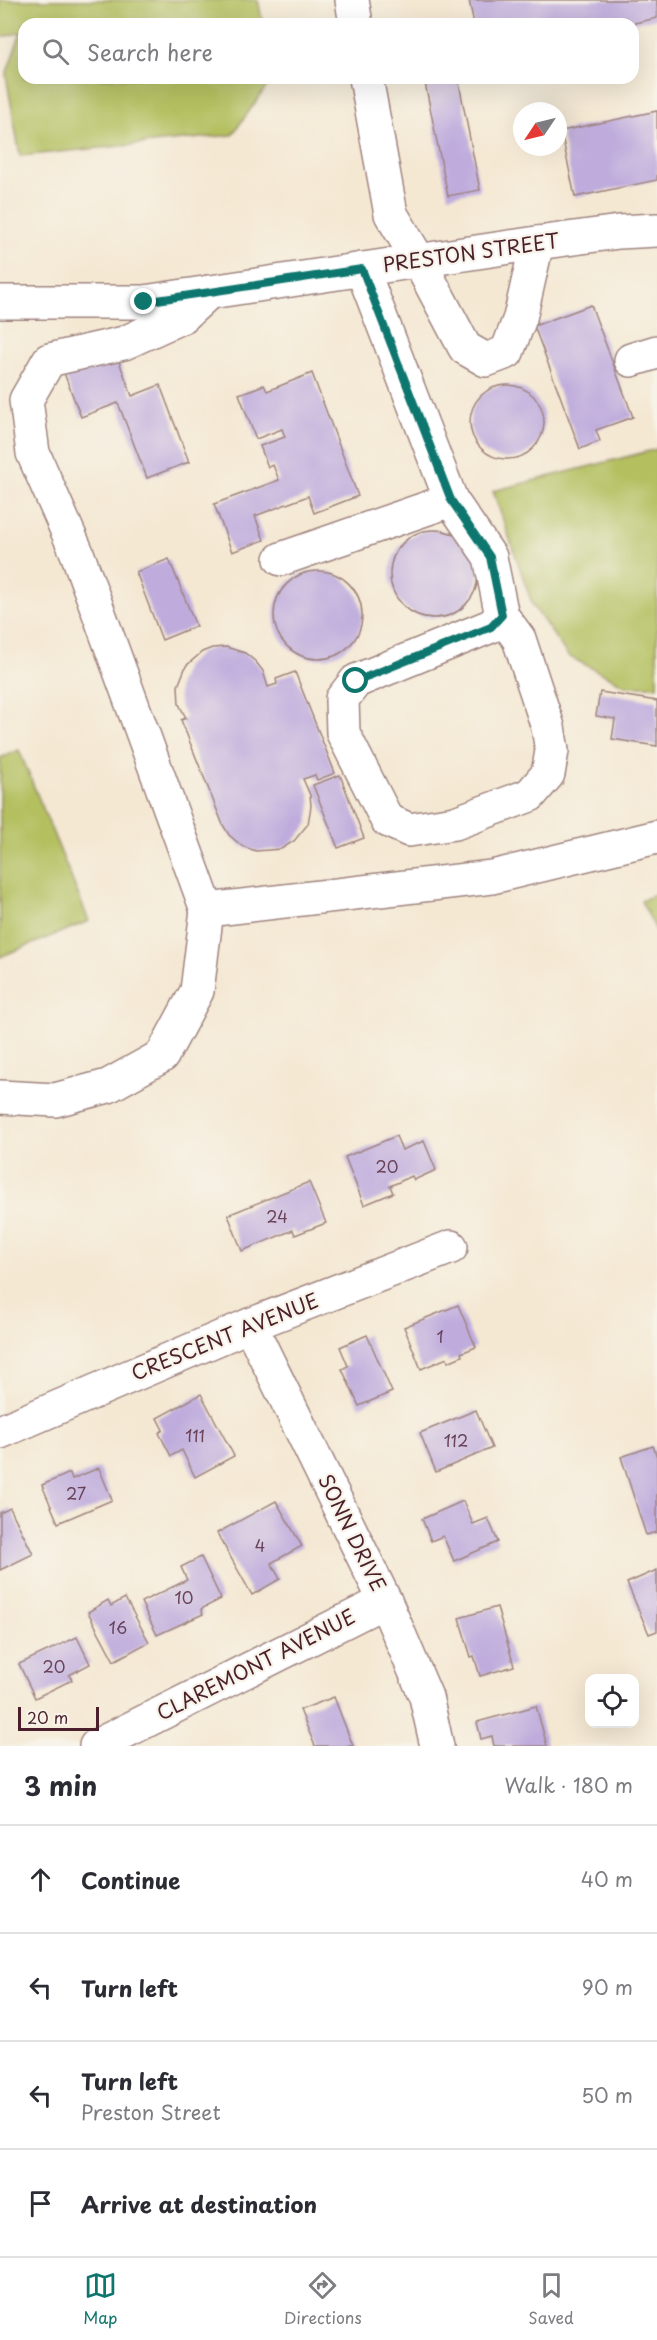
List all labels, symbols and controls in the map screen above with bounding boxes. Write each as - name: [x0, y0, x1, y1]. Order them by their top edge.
- search box: [18, 18, 639, 84]
- icon: search: [39, 35, 72, 68]
- text: Search here: [87, 35, 213, 68]
- north arrow: [513, 102, 567, 156]
- street label: PRESTON STREET: [381, 225, 561, 279]
- route end: [130, 288, 156, 314]
- route start: [342, 667, 368, 693]
- house number: 20: [376, 1154, 398, 1178]
- house number: 24: [266, 1204, 288, 1228]
- street label: CRESCENT AVENUE: [126, 1285, 323, 1387]
- house number: 1: [436, 1324, 444, 1348]
- house number: 111: [185, 1423, 205, 1447]
- house number: 112: [444, 1428, 468, 1452]
- street label: SONN DRIVE: [312, 1469, 394, 1596]
- house number: 27: [66, 1481, 86, 1505]
- house number: 4: [255, 1533, 265, 1557]
- house number: 10: [175, 1585, 193, 1609]
- street label: CLAREMONT AVENUE: [151, 1601, 360, 1727]
- house number: 16: [109, 1615, 127, 1639]
- house number: 20: [43, 1654, 65, 1678]
- map controls: [585, 1674, 639, 1728]
- button: locate: [585, 1674, 639, 1728]
- scale bar: [18, 1704, 99, 1732]
- text: 20 m: [27, 1705, 68, 1729]
- text: 3 min: [24, 1766, 97, 1805]
- text: Walk · 180 m: [505, 1770, 633, 1800]
- icon: ahead: [24, 1863, 57, 1896]
- text: Continue: [81, 1863, 180, 1896]
- text: 40 m: [581, 1864, 633, 1894]
- icon: left: [24, 1971, 57, 2004]
- text: Turn left: [81, 1971, 178, 2004]
- text: 90 m: [582, 1972, 633, 2002]
- text: Turn left: [81, 2064, 178, 2097]
- icon: left: [24, 2079, 57, 2112]
- text: 50 m: [581, 2080, 633, 2110]
- text: Preston Street: [81, 2097, 221, 2127]
- icon: arrive: [24, 2187, 57, 2220]
- text: Arrive at destination: [81, 2187, 317, 2220]
- tab: Map: [83, 2269, 117, 2329]
- tab: Directions: [284, 2269, 362, 2329]
- tab: Saved: [528, 2269, 574, 2329]

